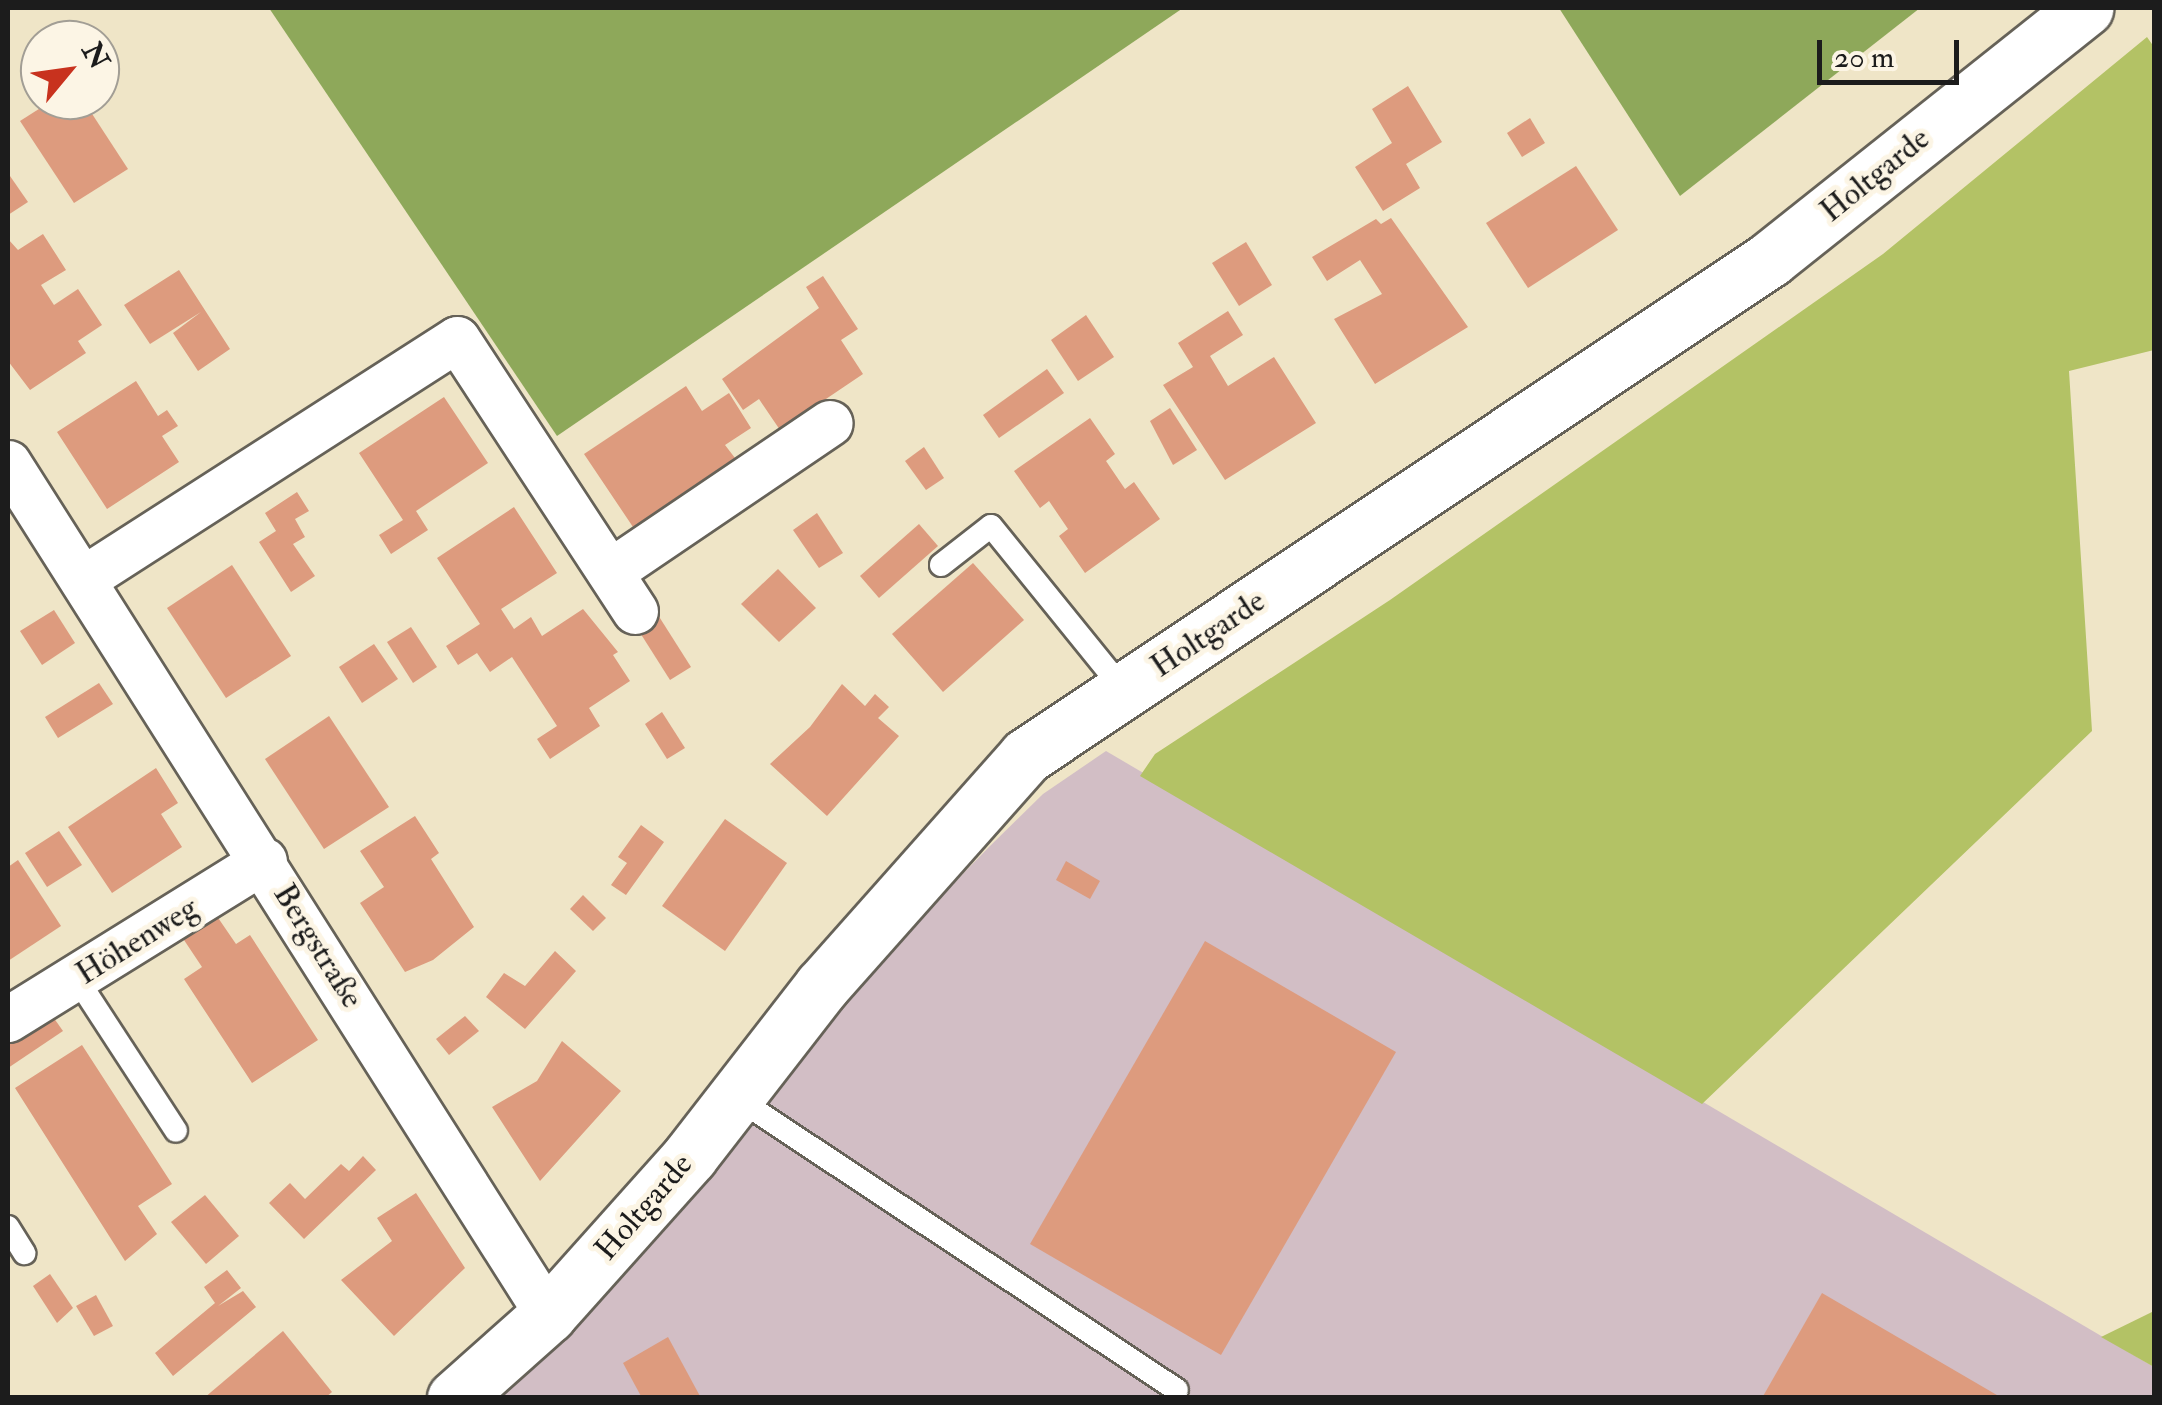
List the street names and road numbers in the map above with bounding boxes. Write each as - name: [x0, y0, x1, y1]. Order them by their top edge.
- street label: Holtgarde: [1813, 119, 1937, 231]
- street label: Holtgarde: [1144, 582, 1272, 686]
- street label: Bergstraße: [265, 877, 371, 1015]
- street label: Höhenweg: [69, 889, 205, 993]
- street label: Holtgarde: [587, 1146, 701, 1268]

